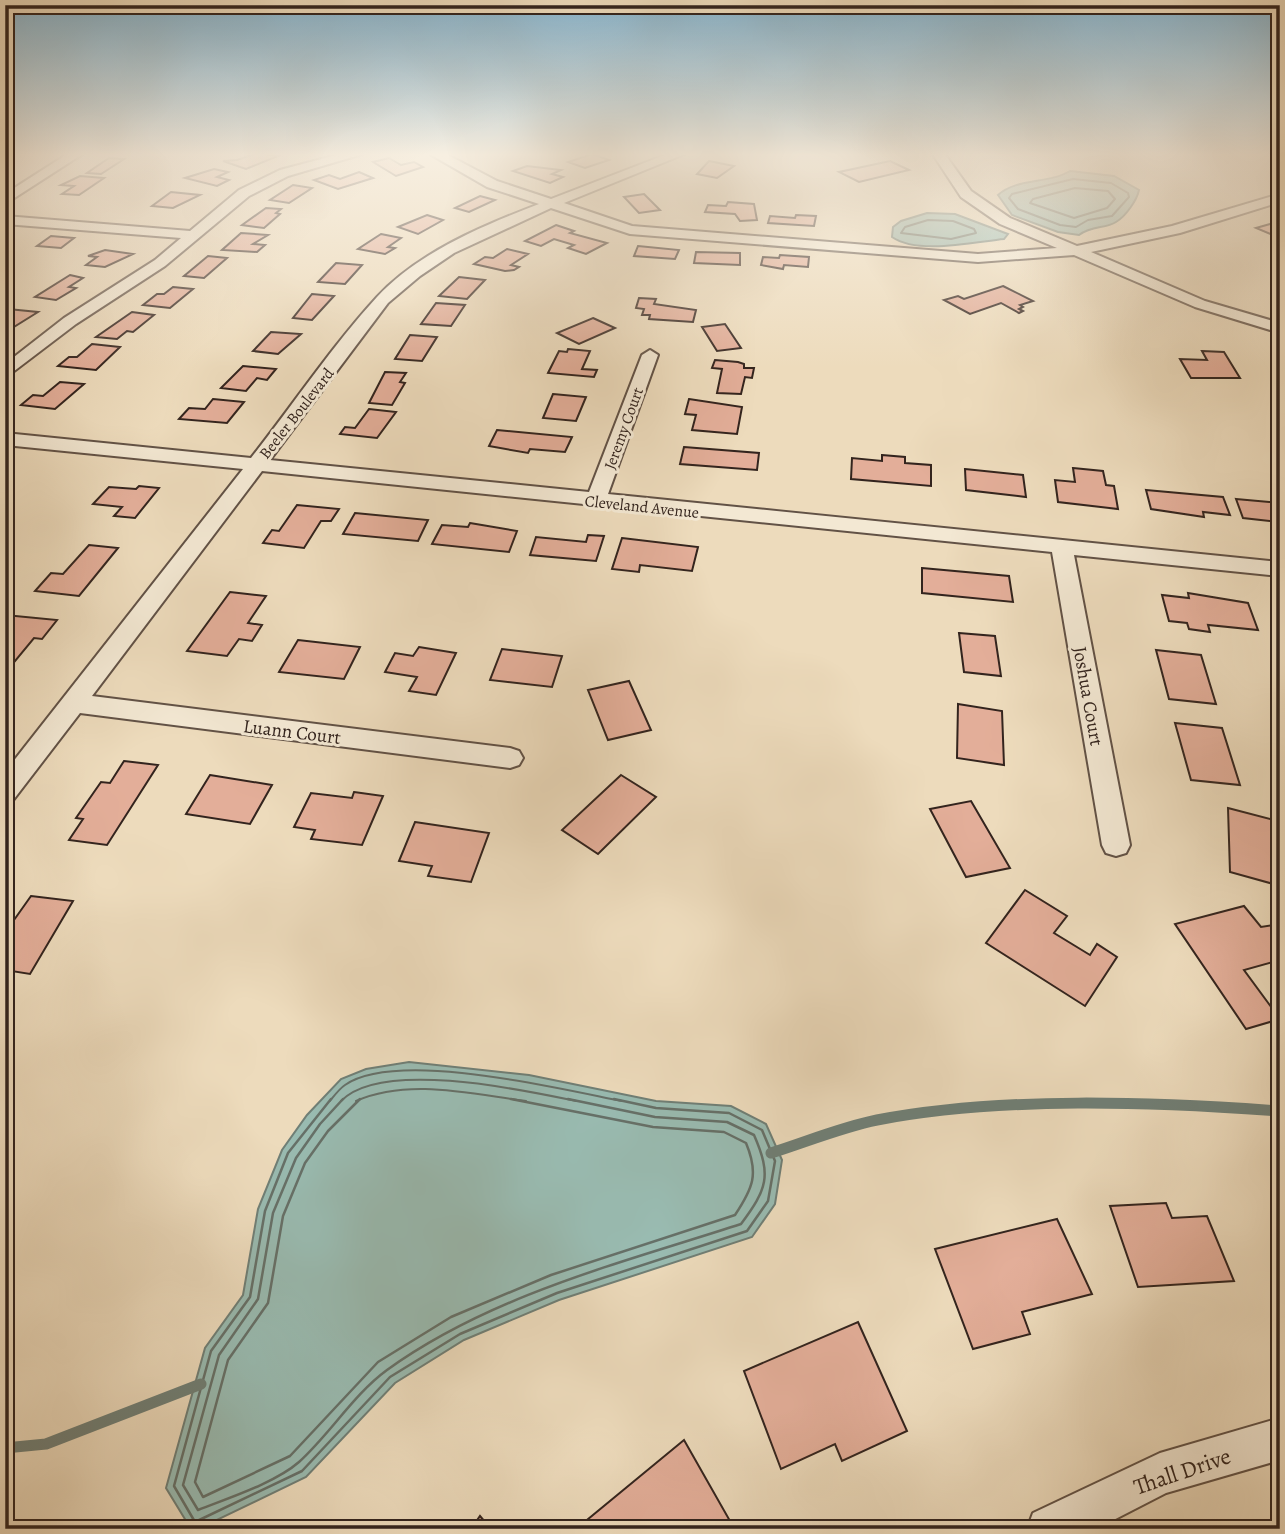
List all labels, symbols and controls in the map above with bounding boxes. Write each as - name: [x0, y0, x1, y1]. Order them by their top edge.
- street label: Beeler Boulevard: [254, 363, 340, 464]
- street label: Jeremy Court: [599, 384, 649, 472]
- street label: Cleveland Avenue: [584, 490, 700, 524]
- street label: Joshua Court: [1066, 644, 1110, 748]
- street label: Luann Court: [242, 713, 342, 751]
- street label: Thall Drive: [1129, 1440, 1235, 1503]

